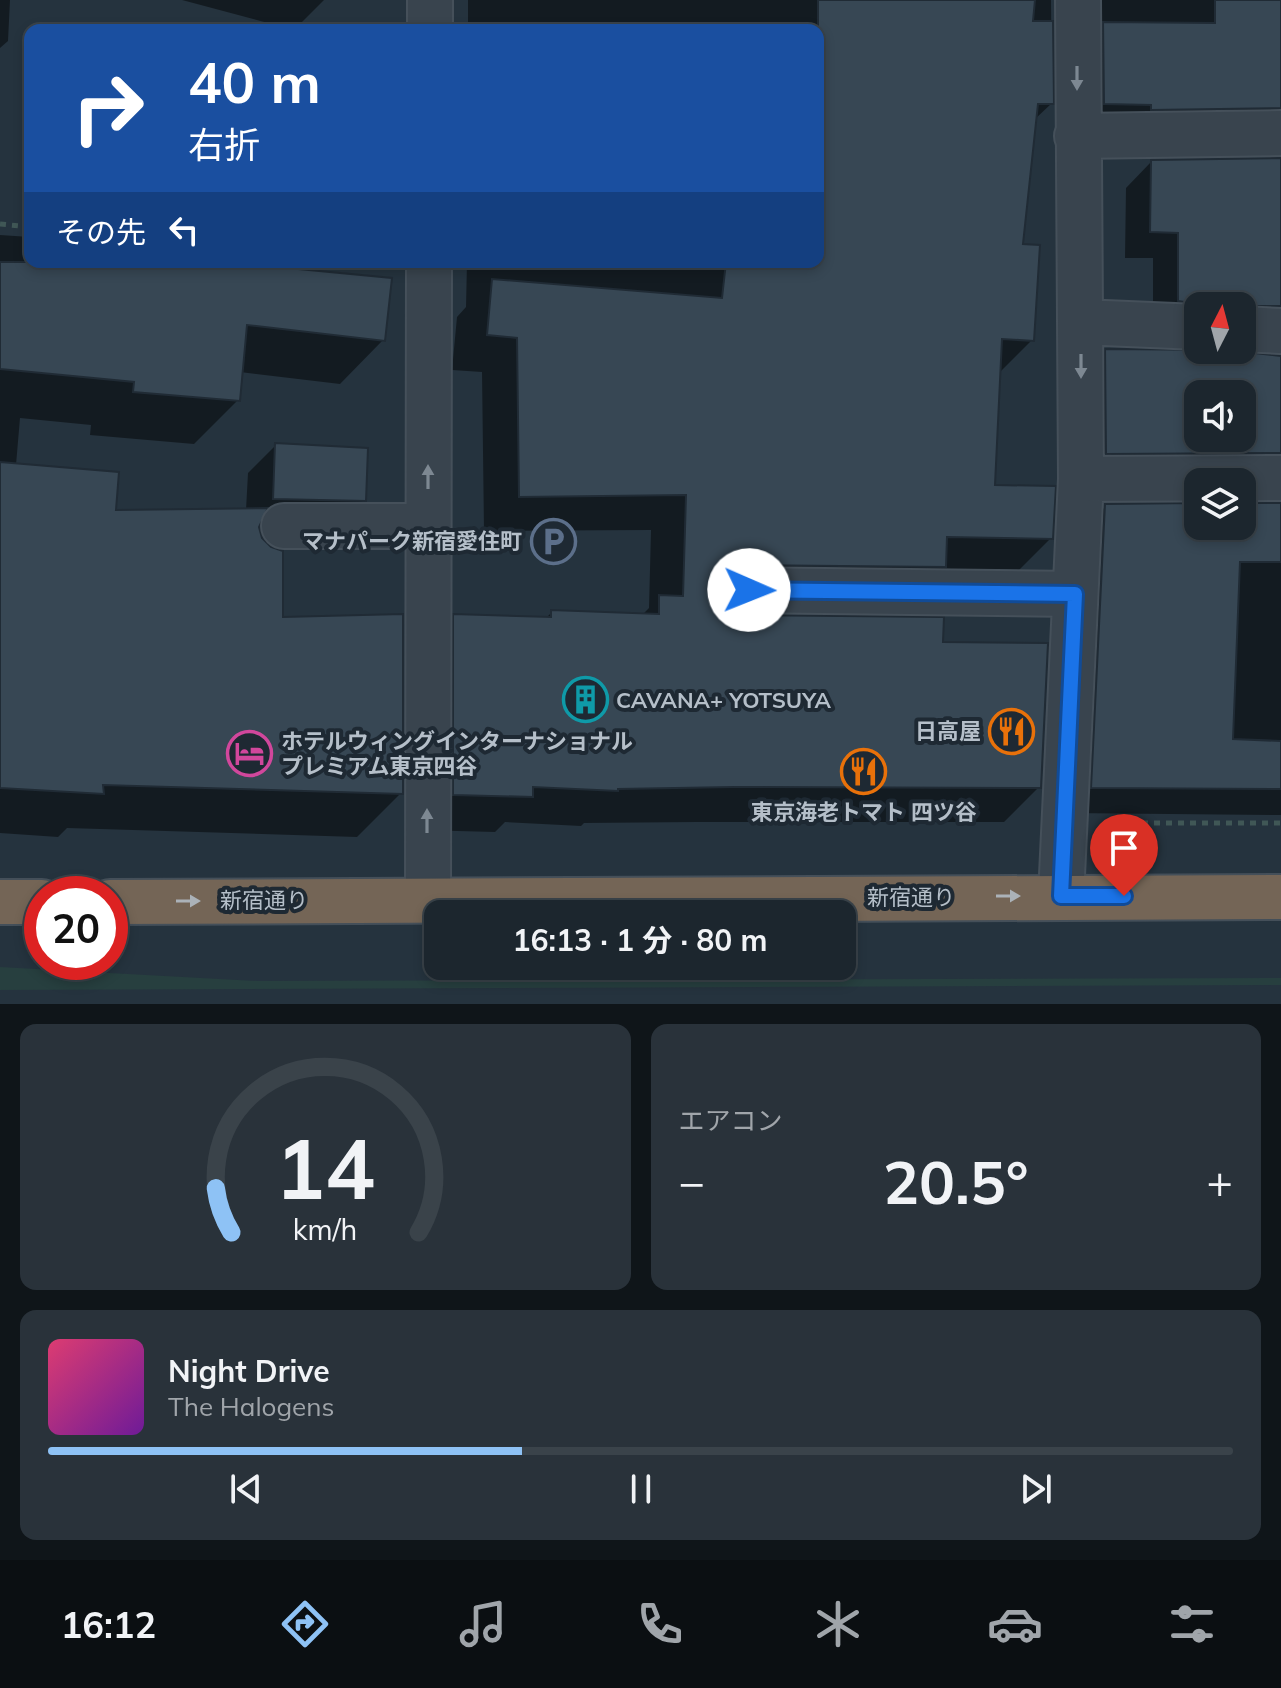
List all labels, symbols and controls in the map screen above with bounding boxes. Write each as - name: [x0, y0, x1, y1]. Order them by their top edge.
- text: 40 m: [188, 47, 321, 117]
- icon: right: [56, 56, 160, 160]
- one-way arrow: [1071, 66, 1083, 91]
- text: 右折: [188, 122, 260, 167]
- icon: left: [162, 208, 206, 252]
- text: その先: [56, 213, 146, 251]
- north arrow: [1184, 292, 1256, 364]
- map controls: [1184, 292, 1256, 540]
- one-way arrow: [1075, 354, 1087, 379]
- button: sound: [1184, 380, 1256, 452]
- one-way arrow: [422, 464, 434, 489]
- button: layers: [1184, 468, 1256, 540]
- parking icon: マナパーク新宿愛住町: [529, 517, 577, 565]
- place label: マナパーク新宿愛住町: [302, 527, 522, 555]
- position arrow: [707, 548, 791, 632]
- building icon: CAVANA+ YOTSUYA: [561, 676, 609, 724]
- place label: CAVANA+ YOTSUYA: [616, 686, 832, 714]
- restaurant icon: 日高屋: [988, 707, 1036, 755]
- place label: 日高屋: [915, 717, 981, 745]
- place label: ホテルウィングインターナショナル プレミアム東京四谷: [281, 727, 633, 780]
- hotel icon: ホテルウィングインターナショナル プレミアム東京四谷: [226, 730, 274, 778]
- restaurant icon: 東京海老トマト 四ツ谷: [840, 747, 888, 795]
- place label: 東京海老トマト 四ツ谷: [751, 798, 977, 826]
- one-way arrow: [421, 808, 433, 833]
- pin: [1090, 814, 1158, 896]
- icon: arrive: [1102, 826, 1146, 870]
- speed limit sign: 20: [24, 876, 128, 980]
- street label: 新宿通り: [867, 883, 955, 911]
- street label: 新宿通り: [220, 886, 308, 914]
- one-way arrow: [996, 890, 1021, 902]
- one-way arrow: [176, 895, 201, 907]
- text: 16:13 · 1 分 · 80 m: [513, 921, 767, 959]
- text: エアコン: [679, 1104, 783, 1137]
- text: 14: [275, 1115, 375, 1220]
- text: 20.5°: [883, 1144, 1029, 1219]
- text: −: [679, 1154, 705, 1209]
- text: +: [1207, 1154, 1233, 1209]
- text: km/h: [293, 1211, 358, 1247]
- text: Night Drive: [168, 1352, 330, 1390]
- text: The Halogens: [168, 1390, 334, 1423]
- icon: previous: [224, 1467, 268, 1511]
- icon: pause: [619, 1467, 663, 1511]
- icon: next: [1014, 1467, 1058, 1511]
- icon: directions: [277, 1596, 333, 1652]
- icon: music: [455, 1596, 511, 1652]
- icon: phone: [632, 1596, 688, 1652]
- icon: climate: [810, 1596, 866, 1652]
- icon: car: [987, 1596, 1043, 1652]
- icon: filters: [1164, 1596, 1220, 1652]
- text: 16:12: [61, 1602, 156, 1647]

